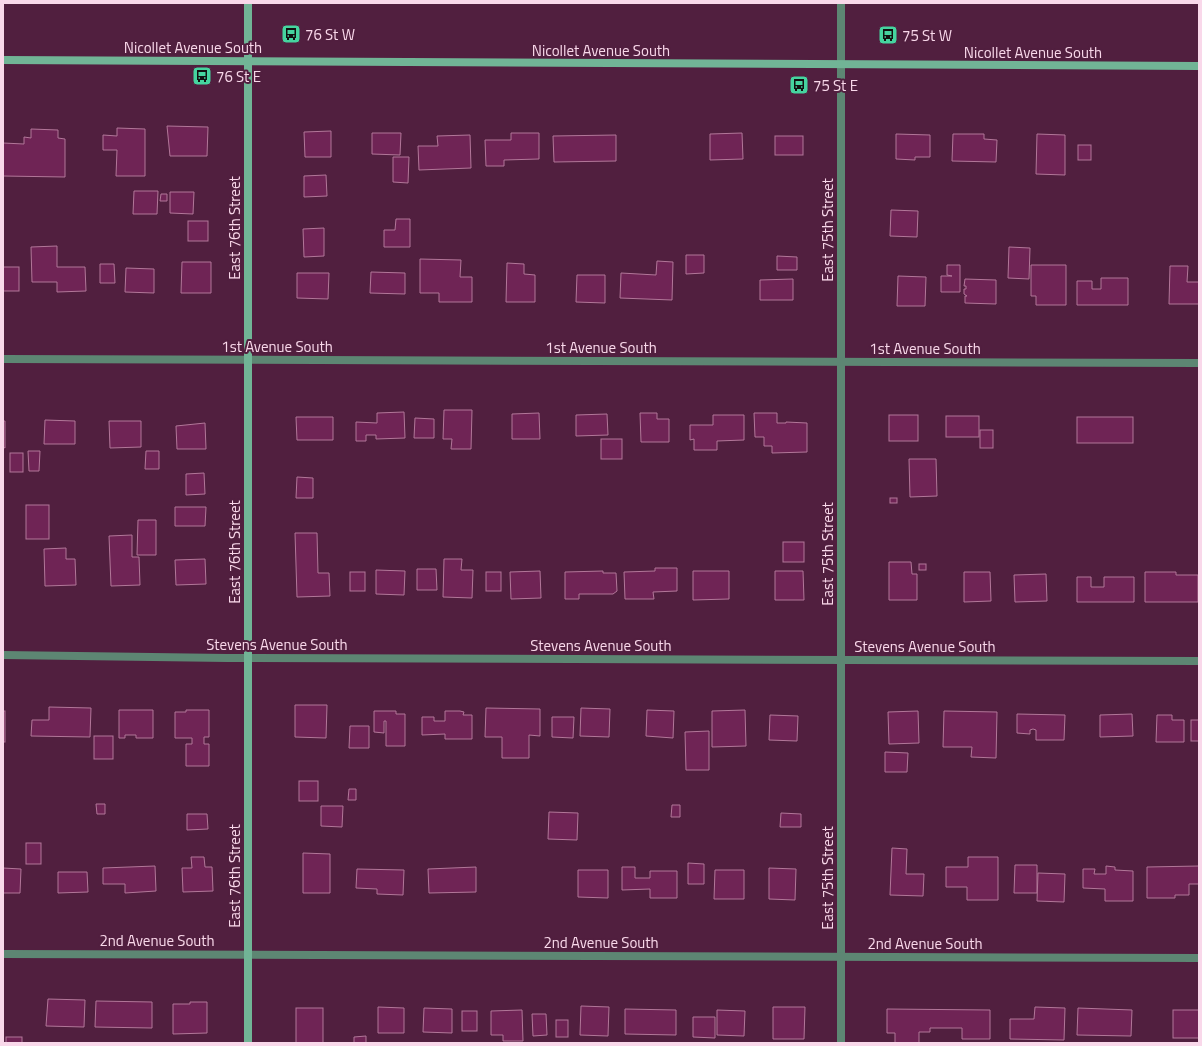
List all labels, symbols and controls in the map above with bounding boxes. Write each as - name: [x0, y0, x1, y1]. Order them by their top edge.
- bus stop icon: 76 St W: [280, 23, 302, 45]
- place label: 76 St W: [305, 23, 355, 46]
- bus stop icon: 75 St W: [877, 24, 899, 46]
- place label: 75 St W: [902, 24, 952, 47]
- street label: Nicollet Avenue South: [124, 36, 262, 59]
- street label: Nicollet Avenue South: [532, 39, 670, 62]
- street label: Nicollet Avenue South: [964, 41, 1102, 64]
- bus stop icon: 76 St E: [191, 65, 213, 87]
- place label: 76 St E: [216, 65, 261, 88]
- bus stop icon: 75 St E: [788, 74, 810, 96]
- place label: 75 St E: [813, 74, 858, 97]
- street label: East 76th Street: [223, 176, 246, 280]
- street label: East 75th Street: [816, 178, 839, 282]
- street label: 1st Avenue South: [221, 335, 333, 358]
- street label: 1st Avenue South: [545, 336, 657, 359]
- street label: 1st Avenue South: [869, 337, 981, 360]
- street label: East 76th Street: [223, 500, 246, 604]
- street label: East 75th Street: [816, 502, 839, 606]
- street label: Stevens Avenue South: [206, 633, 348, 656]
- street label: Stevens Avenue South: [530, 634, 672, 657]
- street label: Stevens Avenue South: [854, 635, 996, 658]
- street label: East 76th Street: [223, 824, 246, 928]
- street label: East 75th Street: [816, 826, 839, 930]
- street label: 2nd Avenue South: [99, 929, 215, 952]
- street label: 2nd Avenue South: [543, 931, 659, 954]
- street label: 2nd Avenue South: [867, 932, 983, 955]

